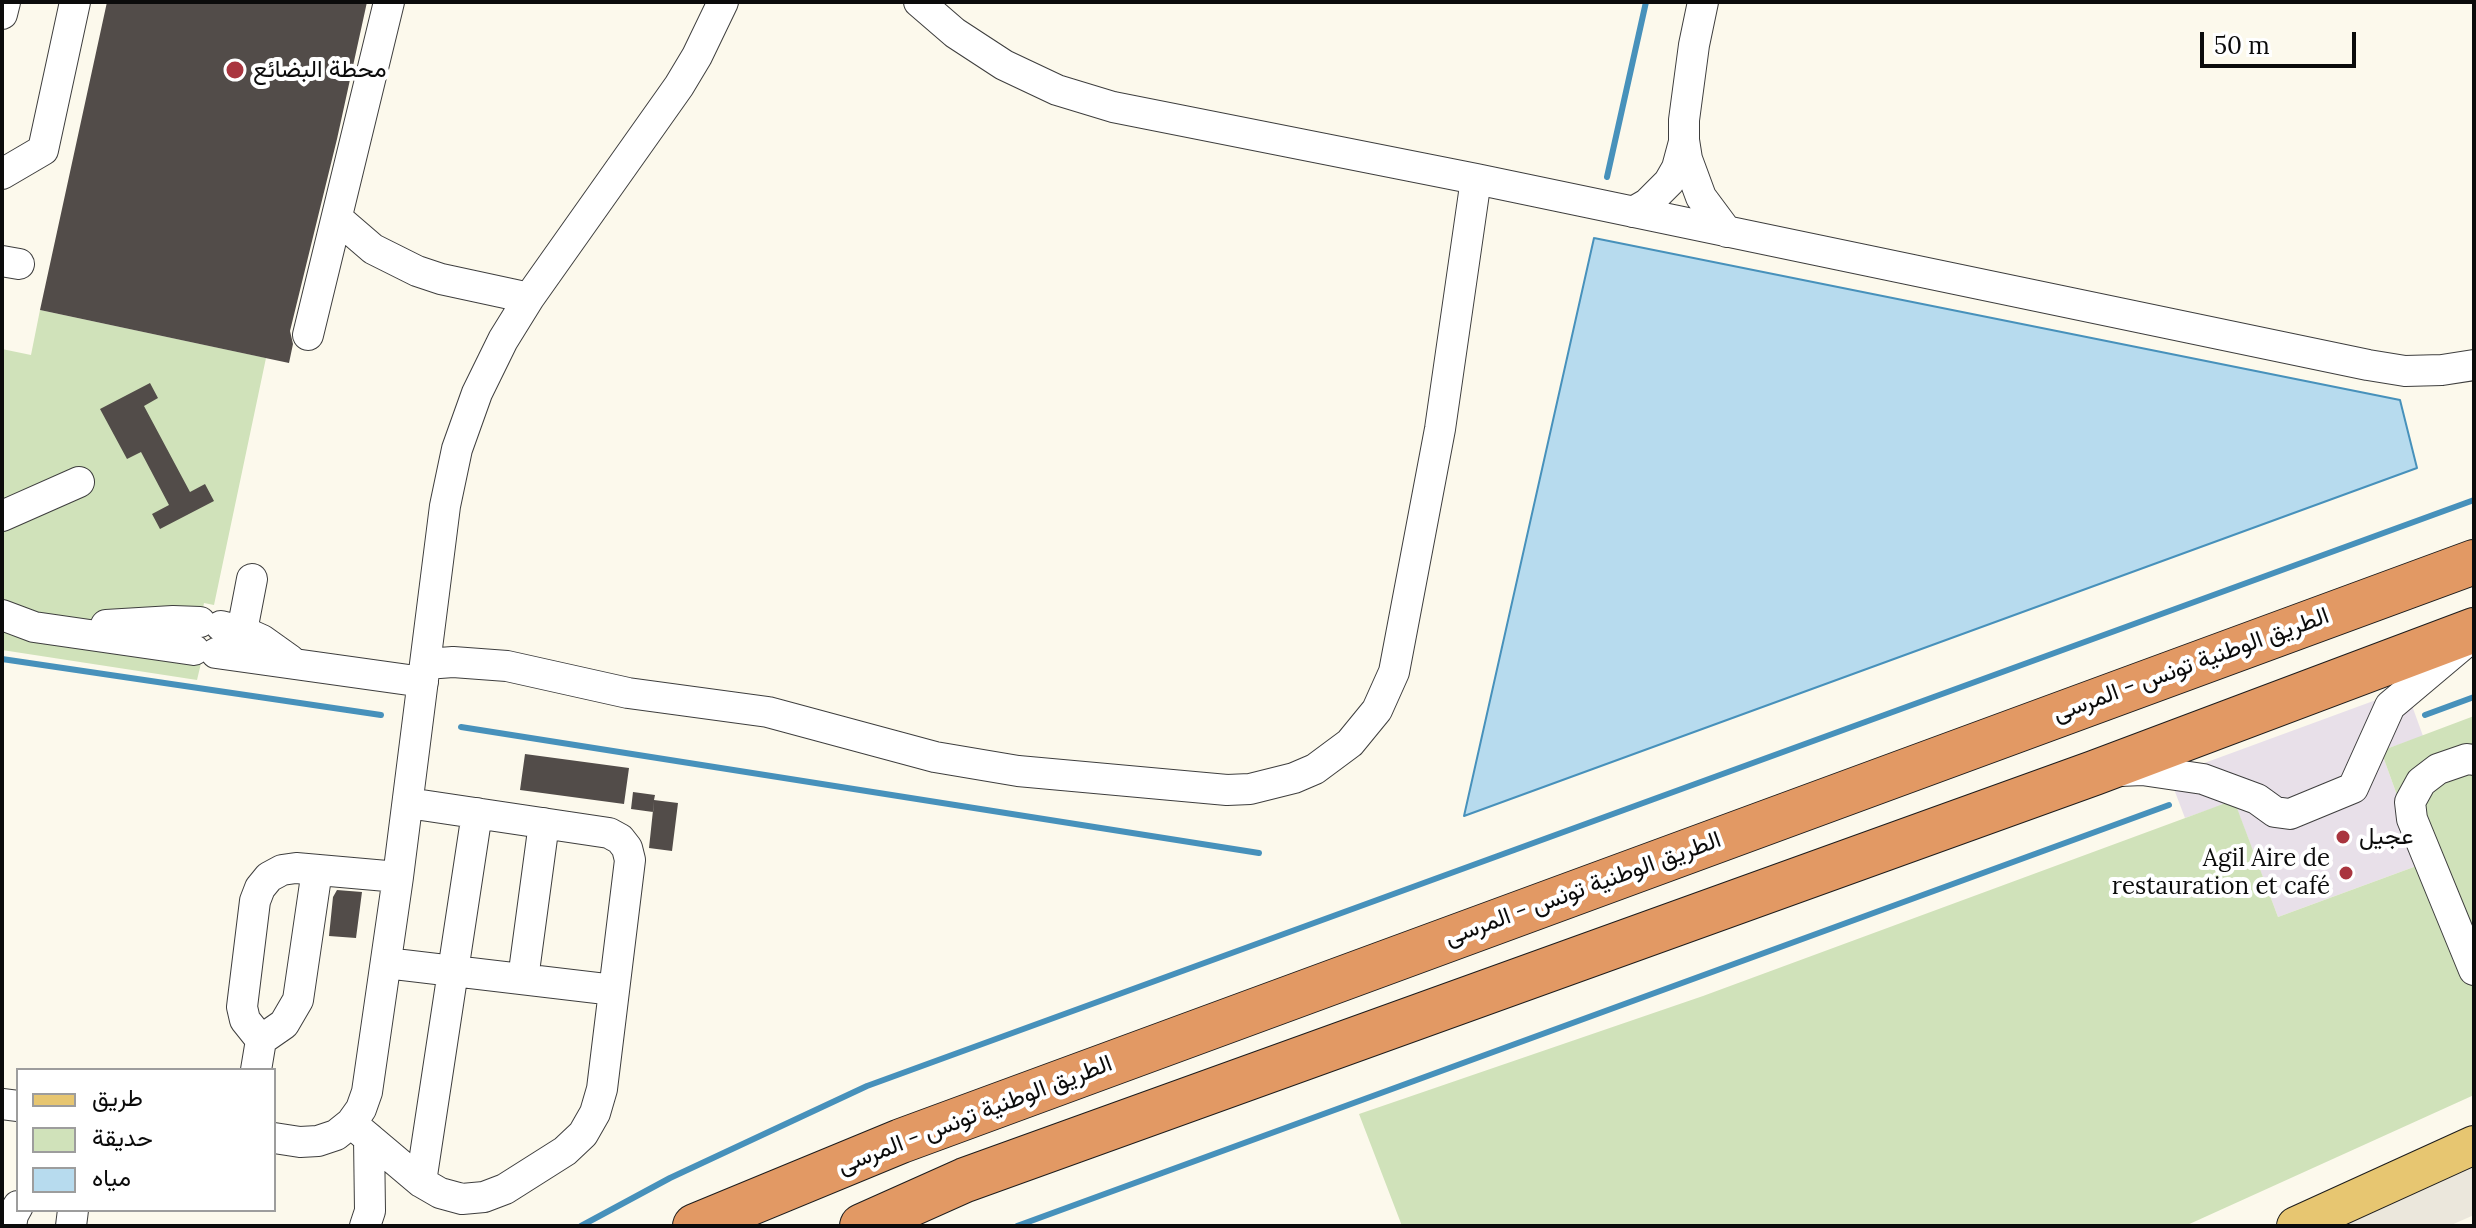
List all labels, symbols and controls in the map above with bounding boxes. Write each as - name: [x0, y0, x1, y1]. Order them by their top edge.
- scale bar: [2204, 16, 2360, 66]
- text: 50 m: [2214, 30, 2270, 61]
- place label: محطة البضائع: [253, 56, 387, 84]
- marker: محطة البضائع: [224, 59, 246, 81]
- street label: الطريق الوطنية تونس - المرسى: [2049, 602, 2333, 728]
- place label: عجيل: [2359, 823, 2413, 851]
- street label: الطريق الوطنية تونس - المرسى: [1441, 826, 1725, 952]
- marker: عجيل: [2334, 828, 2352, 846]
- place label: Agil Aire de restauration et café: [2112, 845, 2330, 901]
- marker: Agil Aire de restauration et café: [2337, 864, 2355, 882]
- street label: الطريق الوطنية تونس - المرسى: [834, 1049, 1116, 1181]
- legend: [16, 1068, 276, 1212]
- text: طريق: [92, 1082, 143, 1113]
- text: حديقة: [92, 1122, 153, 1153]
- text: مياه: [92, 1162, 131, 1193]

